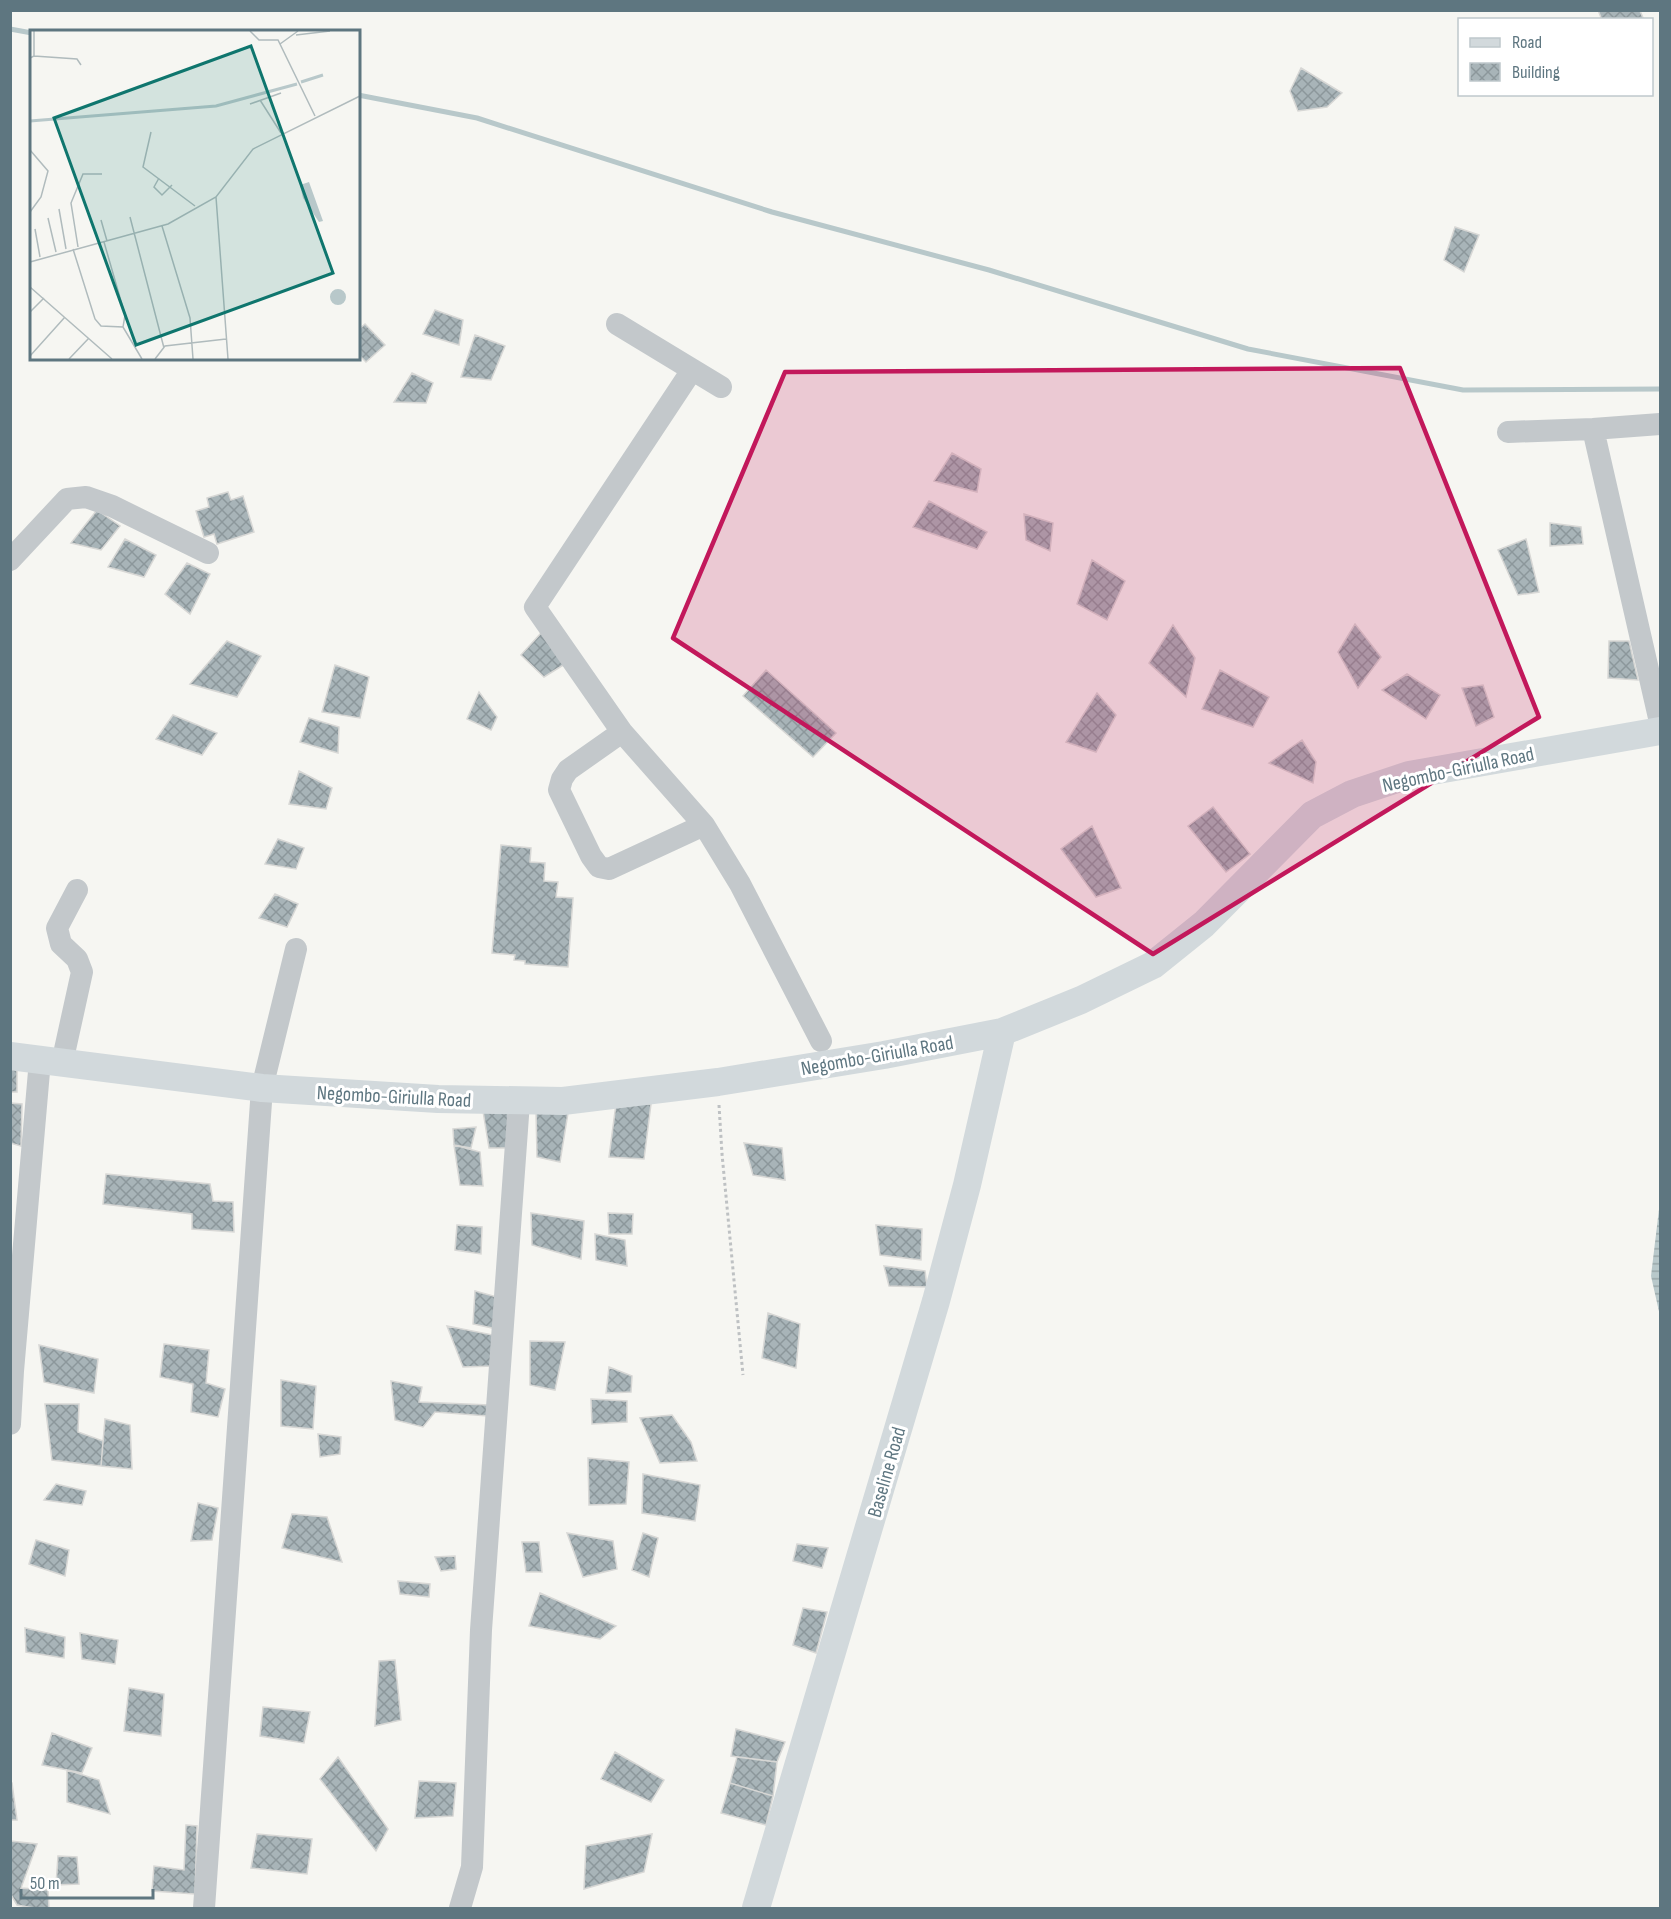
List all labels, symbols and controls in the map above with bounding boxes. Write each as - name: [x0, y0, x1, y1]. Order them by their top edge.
- legend: [1458, 18, 1653, 96]
- inset map: [30, 30, 360, 360]
- text: Road: [1512, 32, 1542, 53]
- text: Building: [1512, 62, 1560, 83]
- street label: Negombo-Giriulla Road: [1380, 742, 1536, 798]
- street label: Negombo-Giriulla Road: [799, 1031, 955, 1081]
- street label: Negombo-Giriulla Road: [316, 1081, 472, 1113]
- street label: Baseline Road: [863, 1424, 911, 1520]
- scale bar: [21, 1862, 153, 1900]
- text: 50 m: [30, 1873, 60, 1894]

